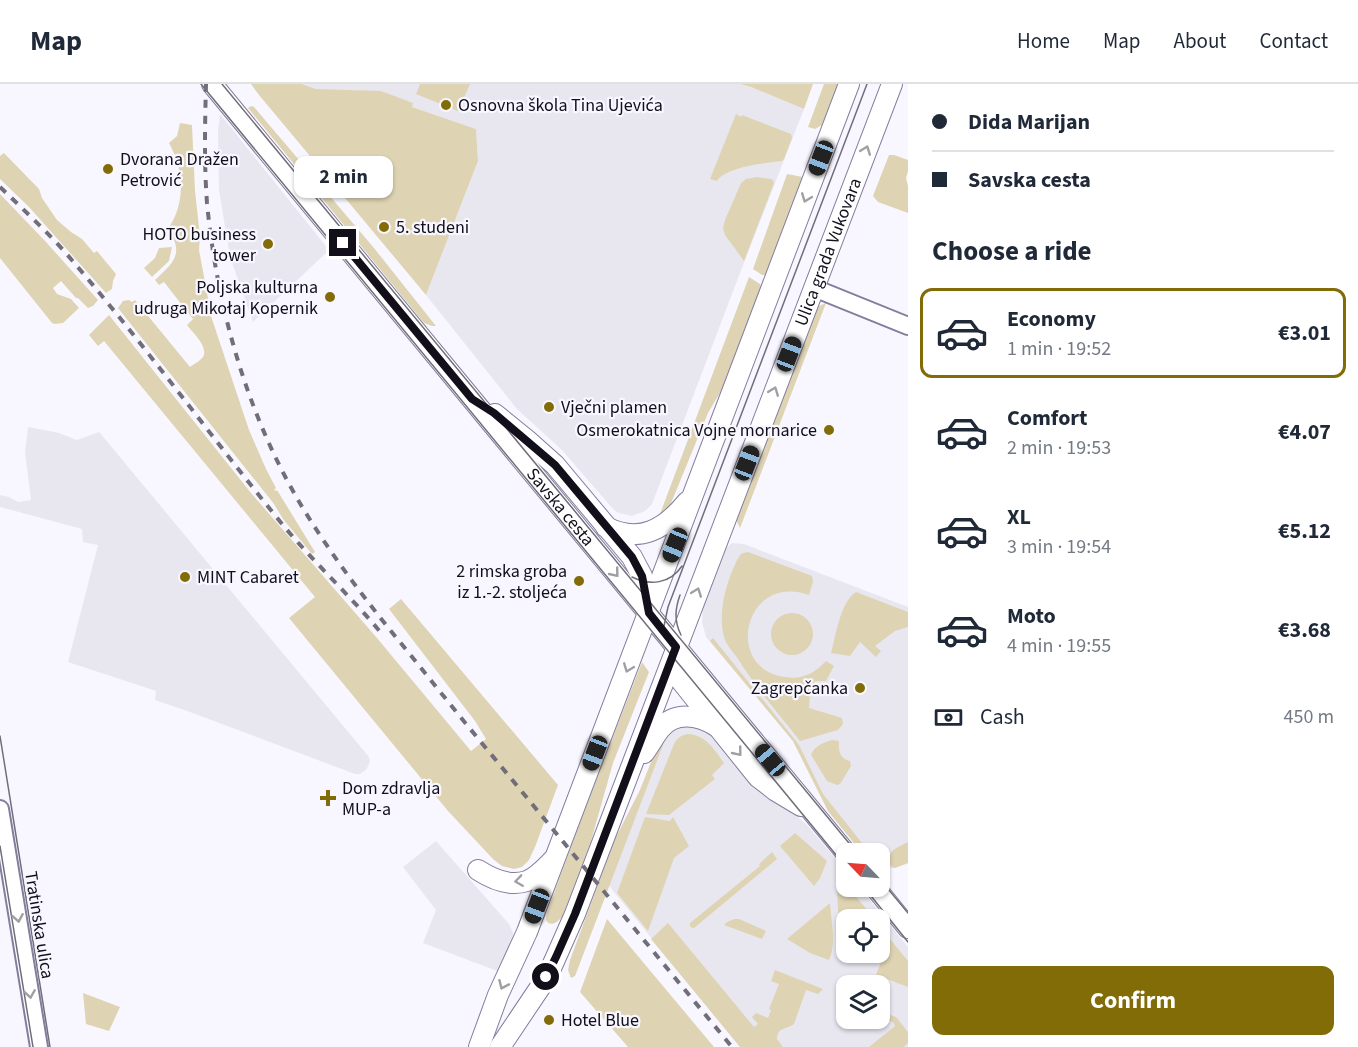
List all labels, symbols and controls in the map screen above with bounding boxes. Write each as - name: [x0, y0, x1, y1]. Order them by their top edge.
- text: Map: [30, 21, 82, 61]
- text: Home: [1017, 26, 1070, 56]
- text: Map: [1103, 26, 1141, 56]
- text: About: [1174, 26, 1226, 56]
- text: Contact: [1259, 26, 1328, 56]
- place label: Osnovna škola Tina Ujevića: [458, 93, 663, 118]
- marker: Osnovna škola Tina Ujevića: [439, 98, 453, 112]
- text: Dida Marijan: [968, 106, 1090, 138]
- car: [806, 138, 836, 178]
- one-way arrow: [859, 145, 872, 155]
- place label: Dvorana Dražen Petrović: [120, 147, 239, 193]
- callout: 2 min: [294, 156, 392, 198]
- marker: Dvorana Dražen Petrović: [101, 162, 115, 176]
- text: 2 min: [319, 163, 368, 191]
- text: Savska cesta: [968, 164, 1091, 196]
- street label: Ulica grada Vukovara: [788, 174, 868, 330]
- one-way arrow: [801, 191, 813, 202]
- place label: 5. studeni: [396, 215, 469, 240]
- marker: 5. studeni: [377, 220, 391, 234]
- place label: HOTO business tower: [142, 222, 257, 268]
- route end: [329, 229, 356, 256]
- text: Choose a ride: [932, 232, 1092, 271]
- marker: HOTO business tower: [261, 237, 275, 251]
- place label: Poljska kulturna udruga Mikołaj Kopernik: [134, 275, 318, 321]
- marker: Poljska kulturna udruga Mikołaj Kopernik: [323, 290, 337, 304]
- text: Economy: [1007, 303, 1096, 335]
- icon: car: [935, 306, 989, 360]
- text: €3.01: [1278, 317, 1331, 349]
- car: [774, 334, 804, 374]
- text: 1 min · 19:52: [1007, 335, 1111, 363]
- one-way arrow: [767, 386, 780, 396]
- place label: Vječni plamen: [561, 395, 667, 420]
- marker: Vječni plamen: [542, 400, 556, 414]
- text: Comfort: [1007, 402, 1088, 434]
- icon: car: [935, 405, 989, 459]
- text: €4.07: [1278, 416, 1331, 448]
- place label: Osmerokatnica Vojne mornarice: [576, 418, 817, 443]
- marker: Osmerokatnica Vojne mornarice: [822, 423, 836, 437]
- text: 2 min · 19:53: [1007, 434, 1111, 462]
- car: [732, 443, 762, 483]
- street label: Savska cesta: [521, 462, 600, 551]
- text: XL: [1007, 501, 1031, 533]
- icon: car: [935, 504, 989, 558]
- text: €5.12: [1278, 515, 1331, 547]
- car: [660, 525, 690, 565]
- text: 3 min · 19:54: [1007, 533, 1111, 561]
- place label: 2 rimska groba iz 1.-2. stoljeća: [456, 559, 567, 605]
- place label: MINT Cabaret: [197, 565, 299, 590]
- one-way arrow: [608, 566, 619, 577]
- marker: MINT Cabaret: [178, 570, 192, 584]
- marker: 2 rimska groba iz 1.-2. stoljeća: [572, 574, 586, 588]
- one-way arrow: [690, 588, 702, 599]
- text: Moto: [1007, 600, 1056, 632]
- icon: car: [935, 603, 989, 657]
- text: €3.68: [1278, 614, 1331, 646]
- text: 4 min · 19:55: [1007, 632, 1111, 660]
- one-way arrow: [622, 662, 635, 673]
- place label: Zagrepčanka: [751, 676, 848, 701]
- marker: Zagrepčanka: [853, 681, 867, 695]
- icon: cash: [932, 701, 965, 734]
- text: Cash: [980, 701, 1025, 733]
- text: 450 m: [1284, 703, 1334, 731]
- car: [580, 733, 610, 773]
- car: [752, 740, 788, 780]
- one-way arrow: [730, 745, 741, 756]
- place label: Dom zdravlja MUP-a: [342, 776, 440, 822]
- marker: Dom zdravlja MUP-a: [319, 789, 337, 807]
- north arrow: [836, 843, 890, 897]
- map controls: [836, 843, 890, 1029]
- street label: Tratinska ulica: [18, 869, 60, 981]
- one-way arrow: [514, 874, 524, 886]
- car: [522, 886, 552, 926]
- button: locate: [836, 909, 890, 963]
- one-way arrow: [11, 912, 24, 922]
- route start: [532, 963, 559, 990]
- button: Confirm: [932, 966, 1334, 1035]
- button: layers: [836, 975, 890, 1029]
- one-way arrow: [498, 979, 510, 990]
- one-way arrow: [24, 990, 36, 999]
- place label: Hotel Blue: [561, 1008, 639, 1033]
- marker: Hotel Blue: [542, 1013, 556, 1027]

